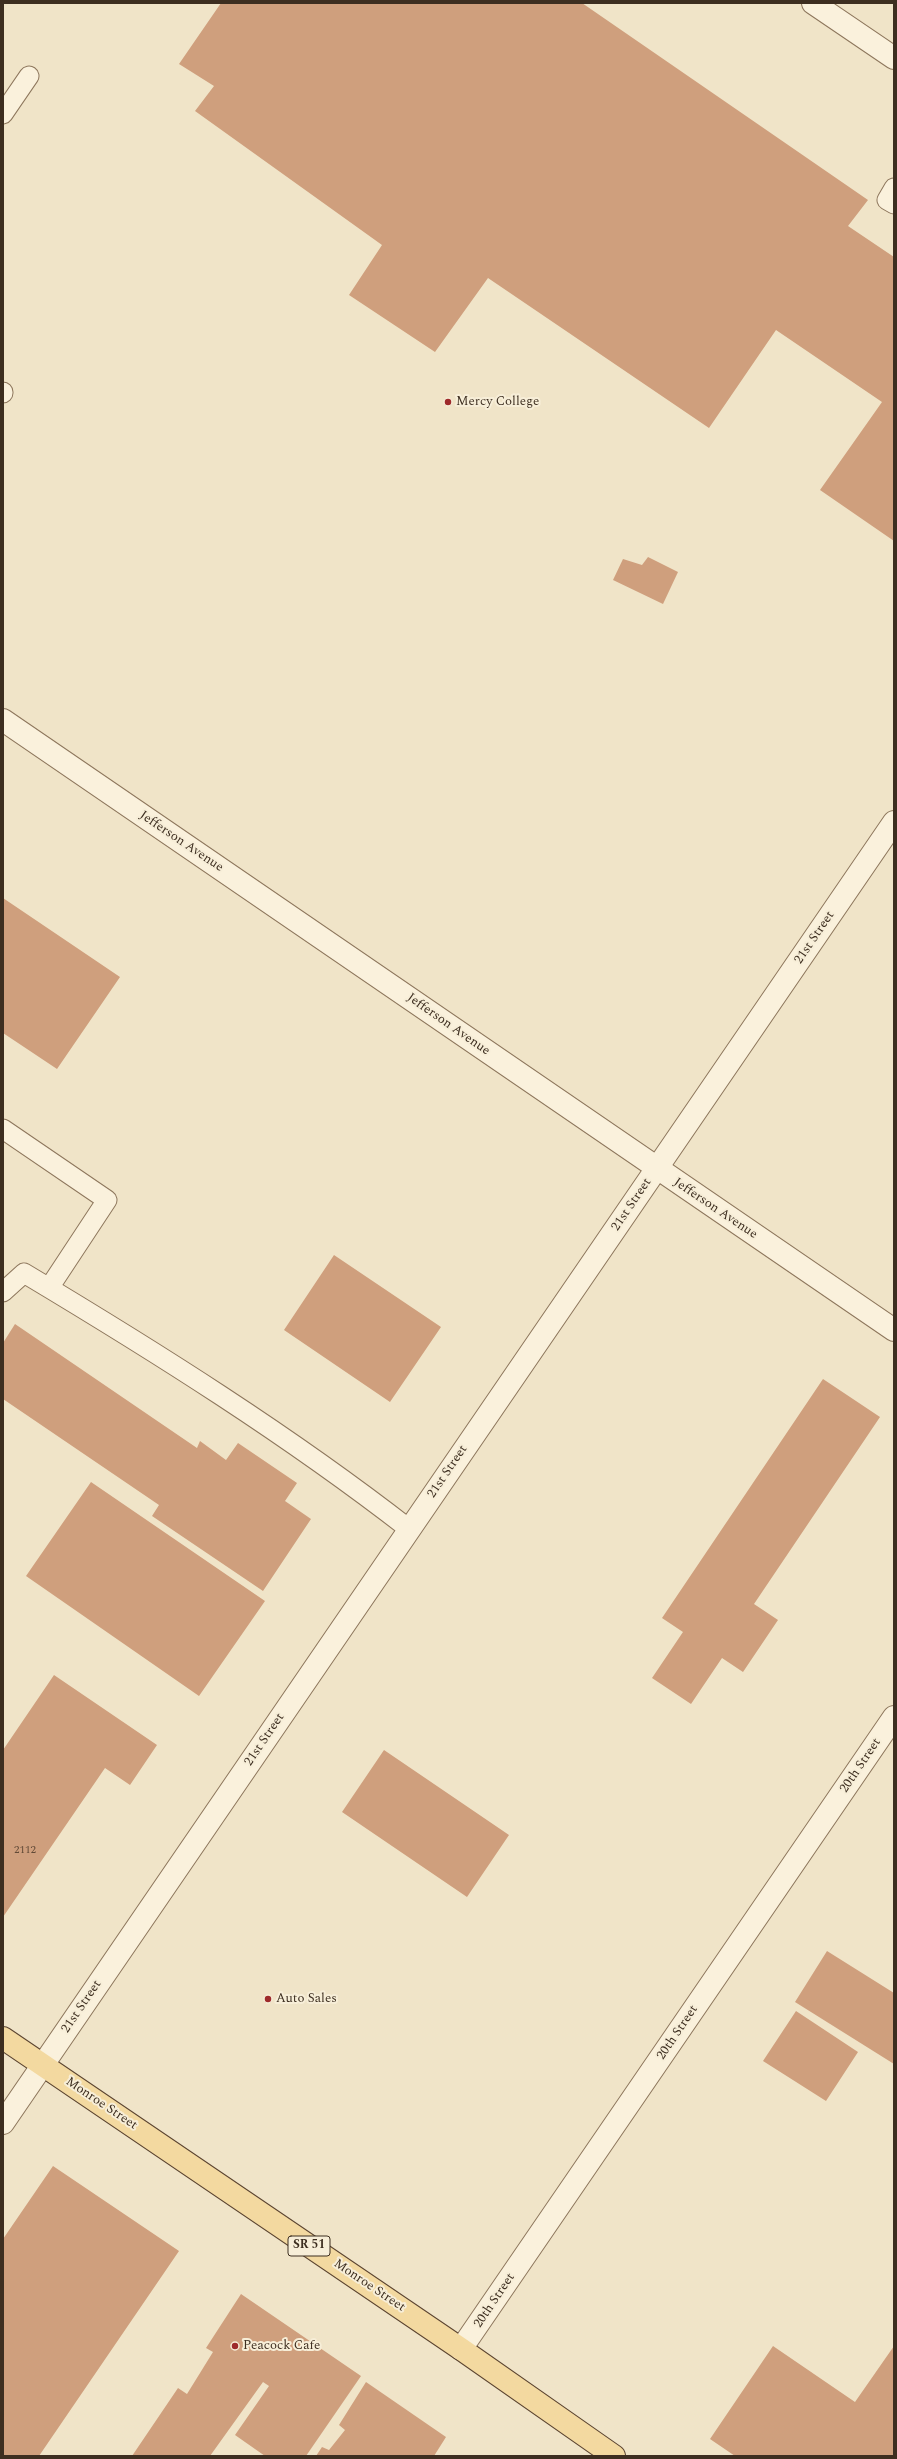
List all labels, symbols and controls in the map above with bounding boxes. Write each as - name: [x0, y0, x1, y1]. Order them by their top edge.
- place label: Mercy College: [456, 394, 539, 410]
- marker: Mercy College: [443, 397, 453, 407]
- street label: Jefferson Avenue: [136, 808, 226, 876]
- street label: 21st Street: [792, 909, 838, 967]
- street label: Jefferson Avenue: [403, 991, 493, 1059]
- street label: Jefferson Avenue: [670, 1175, 760, 1243]
- street label: 21st Street: [609, 1176, 655, 1234]
- street label: 21st Street: [425, 1443, 471, 1501]
- street label: 21st Street: [242, 1711, 288, 1769]
- street label: 20th Street: [837, 1736, 885, 1796]
- house number: 2112: [14, 1844, 36, 1858]
- street label: 21st Street: [59, 1978, 105, 2036]
- place label: Auto Sales: [276, 1991, 337, 2007]
- marker: Auto Sales: [263, 1994, 273, 2004]
- street label: 20th Street: [654, 2003, 702, 2063]
- street label: Monroe Street: [62, 2074, 140, 2134]
- road number: SR 51: [288, 2236, 330, 2256]
- street label: Monroe Street: [330, 2256, 408, 2316]
- street label: 20th Street: [471, 2271, 519, 2331]
- place label: Peacock Cafe: [243, 2338, 320, 2354]
- marker: Peacock Cafe: [230, 2341, 240, 2351]

